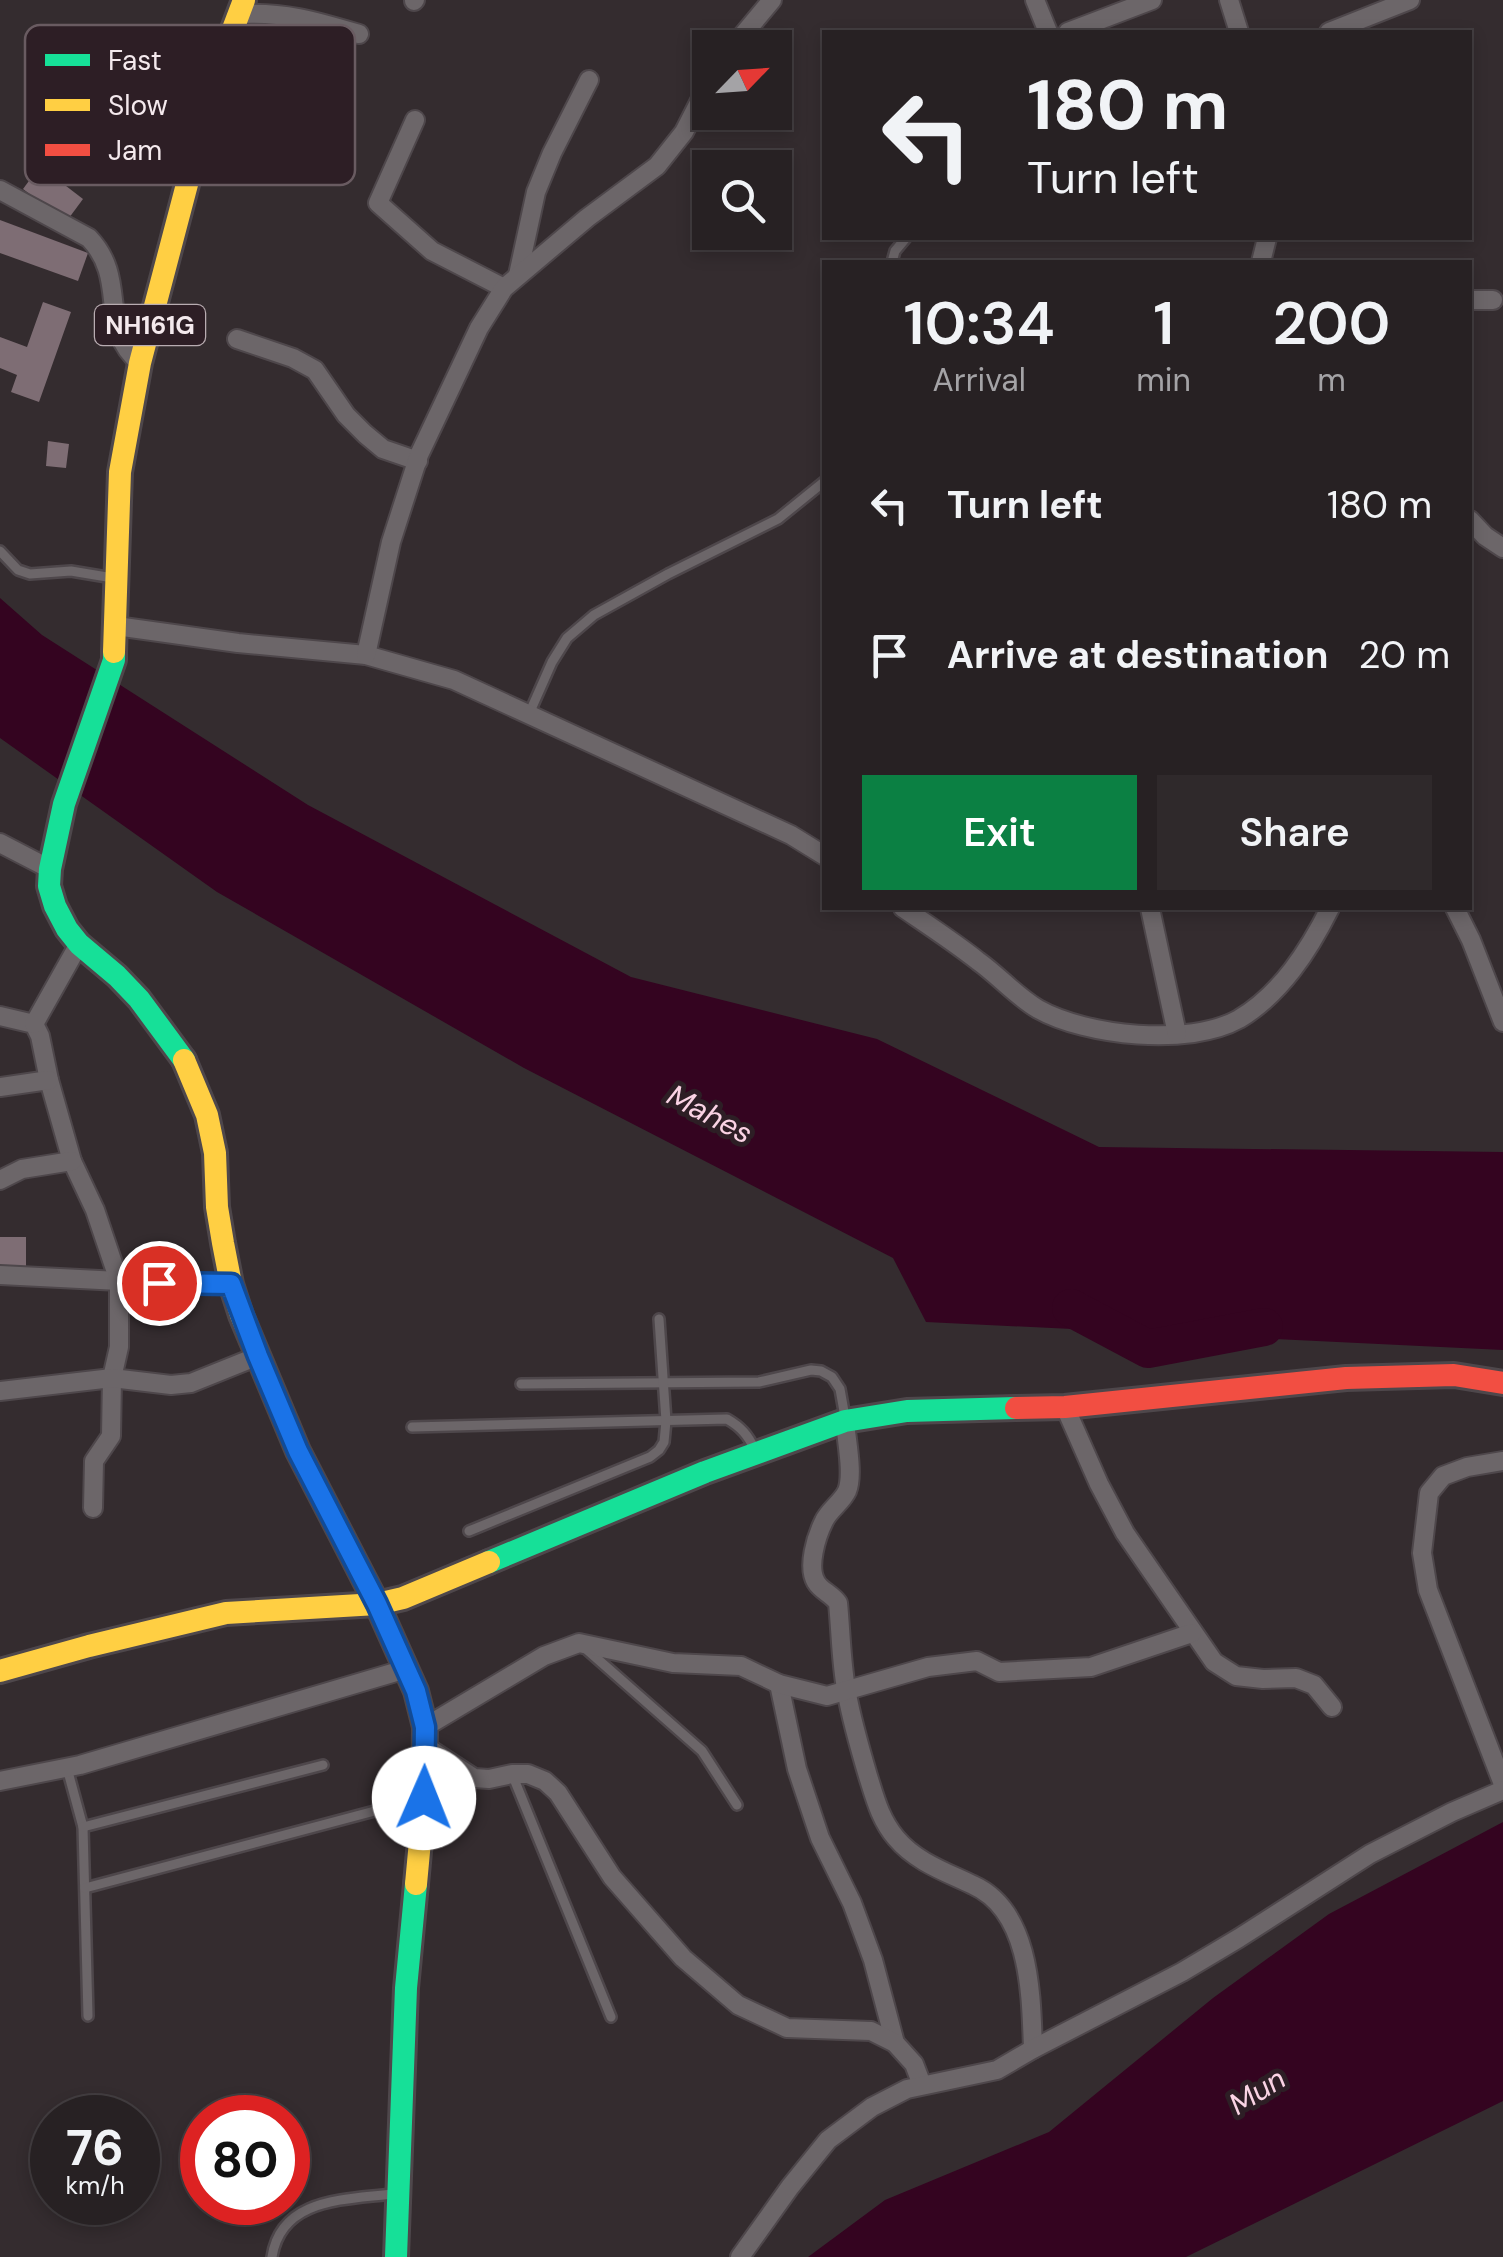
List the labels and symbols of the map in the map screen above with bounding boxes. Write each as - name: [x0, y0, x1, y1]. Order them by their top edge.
- legend: [25, 25, 355, 185]
- north arrow: [692, 30, 792, 130]
- text: Fast: [108, 42, 162, 79]
- text: Slow: [108, 87, 168, 124]
- text: Jam: [108, 132, 162, 169]
- road number: NH161G: [95, 305, 205, 345]
- water label: Mahes: [661, 1075, 759, 1153]
- pin: [117, 1241, 202, 1326]
- position arrow: [372, 1746, 476, 1850]
- water label: Mun: [1221, 2059, 1293, 2123]
- speed limit sign: 80: [180, 2095, 310, 2225]

